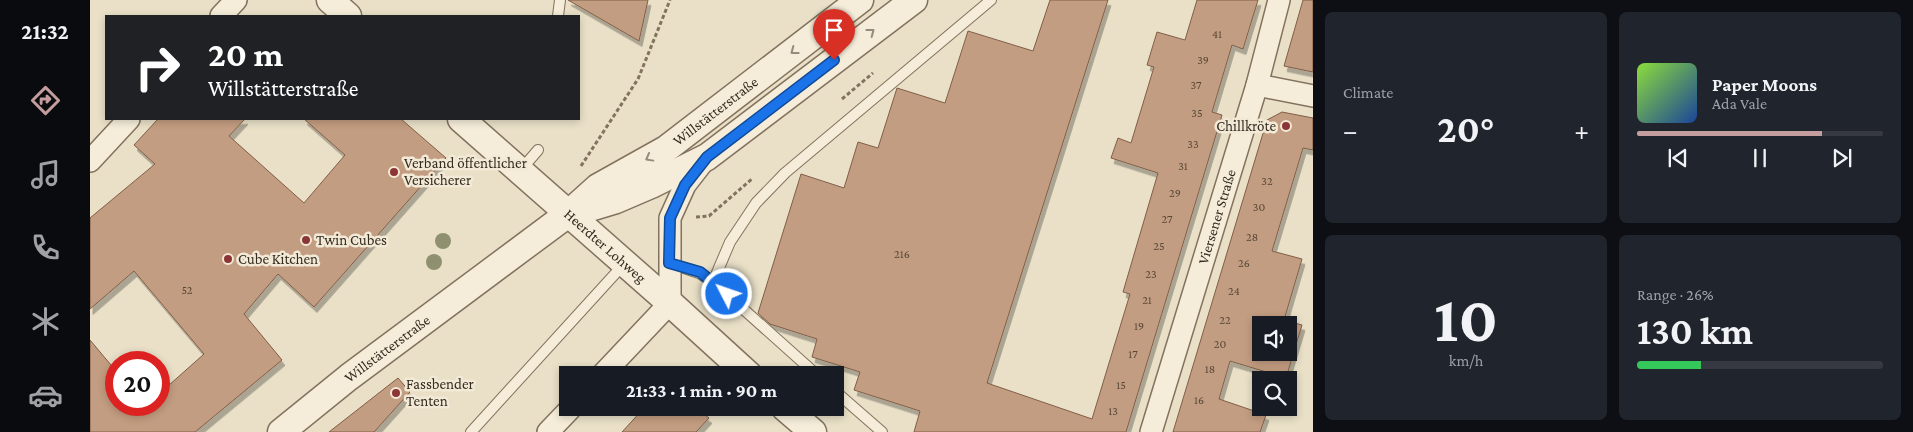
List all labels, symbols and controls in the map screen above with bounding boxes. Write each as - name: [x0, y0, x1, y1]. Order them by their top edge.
- pin: [813, 9, 855, 60]
- icon: arrive: [820, 16, 848, 44]
- text: 21:32: [21, 19, 69, 44]
- house number: 41: [1212, 27, 1222, 41]
- one-way arrow: [865, 30, 874, 38]
- icon: right: [125, 35, 190, 100]
- text: 20 m: [208, 35, 283, 74]
- one-way arrow: [790, 45, 800, 54]
- house number: 39: [1197, 53, 1209, 67]
- street label: Willstätterstraße: [670, 73, 761, 149]
- text: Paper Moons: [1712, 74, 1817, 95]
- text: Willstätterstraße: [208, 76, 358, 101]
- house number: 37: [1190, 78, 1202, 92]
- icon: directions: [28, 83, 63, 118]
- text: Climate: [1343, 84, 1393, 101]
- text: Ada Vale: [1712, 95, 1767, 112]
- house number: 35: [1191, 106, 1203, 120]
- text: 20°: [1437, 108, 1495, 150]
- text: −: [1343, 115, 1358, 146]
- text: +: [1574, 115, 1589, 146]
- place label: Chillkröte: [1216, 118, 1276, 134]
- marker: Chillkröte: [1280, 120, 1292, 132]
- house number: 33: [1187, 137, 1199, 151]
- icon: previous: [1664, 144, 1692, 172]
- icon: pause: [1746, 144, 1774, 172]
- icon: next: [1828, 144, 1856, 172]
- one-way arrow: [646, 152, 655, 162]
- place label: Verband öffentlicher Versicherer: [404, 155, 528, 188]
- icon: music: [28, 157, 63, 192]
- house number: 31: [1178, 159, 1188, 173]
- marker: Verband öffentlicher Versicherer: [388, 166, 400, 178]
- street label: Viersener Straße: [1195, 167, 1239, 266]
- house number: 32: [1261, 174, 1273, 188]
- house number: 29: [1169, 186, 1181, 200]
- house number: 30: [1253, 200, 1265, 214]
- street label: Heerdter Lohweg: [561, 206, 649, 287]
- house number: 27: [1161, 212, 1173, 226]
- icon: phone: [28, 230, 63, 265]
- house number: 28: [1246, 230, 1258, 244]
- place label: Twin Cubes: [316, 232, 387, 248]
- marker: Twin Cubes: [300, 234, 312, 246]
- house number: 25: [1153, 239, 1165, 253]
- house number: 216: [894, 247, 910, 261]
- place label: Cube Kitchen: [238, 251, 318, 267]
- marker: Cube Kitchen: [222, 253, 234, 265]
- house number: 26: [1238, 256, 1250, 270]
- position arrow: [700, 267, 752, 319]
- house number: 23: [1145, 267, 1157, 281]
- house number: 52: [181, 283, 193, 297]
- text: 10: [1434, 283, 1498, 355]
- house number: 24: [1228, 284, 1240, 298]
- text: Range · 26%: [1637, 286, 1713, 303]
- house number: 21: [1142, 293, 1152, 307]
- icon: climate: [28, 304, 63, 339]
- text: 130 km: [1637, 310, 1753, 352]
- street label: Willstätterstraße: [341, 311, 433, 386]
- house number: 22: [1219, 313, 1231, 327]
- map controls: [1252, 316, 1297, 416]
- button: sound: [1252, 316, 1297, 361]
- house number: 19: [1134, 319, 1144, 333]
- house number: 20: [1214, 337, 1226, 351]
- house number: 17: [1128, 347, 1138, 361]
- speed limit sign: 20: [105, 351, 170, 416]
- text: km/h: [1449, 352, 1483, 369]
- house number: 18: [1205, 362, 1215, 376]
- button: search: [1252, 371, 1297, 416]
- place label: Fassbender Tenten: [406, 376, 475, 409]
- icon: car: [28, 378, 63, 413]
- house number: 15: [1116, 378, 1126, 392]
- text: 21:33 · 1 min · 90 m: [626, 380, 777, 401]
- marker: Fassbender Tenten: [390, 387, 402, 399]
- house number: 16: [1194, 393, 1204, 407]
- house number: 13: [1108, 404, 1118, 418]

